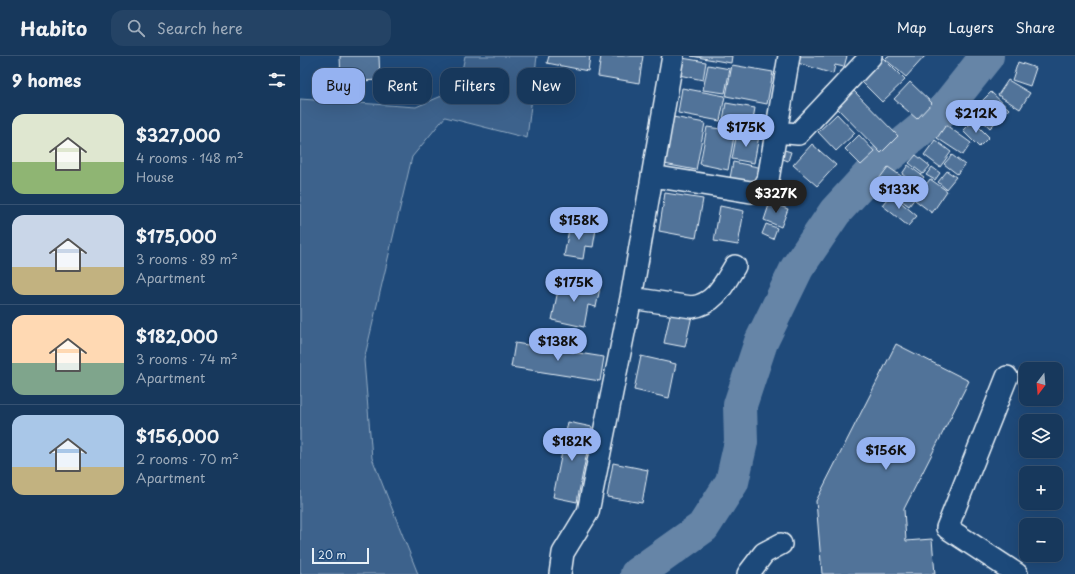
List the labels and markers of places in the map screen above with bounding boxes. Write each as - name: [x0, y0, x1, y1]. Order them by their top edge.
- pin: $212K: [948, 100, 1004, 134]
- pin: $175K: [718, 114, 774, 148]
- pin: $133K: [871, 176, 927, 210]
- pin: $327K: [748, 180, 804, 214]
- pin: $158K: [551, 207, 607, 241]
- pin: $175K: [546, 269, 602, 303]
- pin: $138K: [530, 328, 586, 362]
- pin: $182K: [544, 428, 600, 462]
- pin: $156K: [858, 437, 914, 471]

